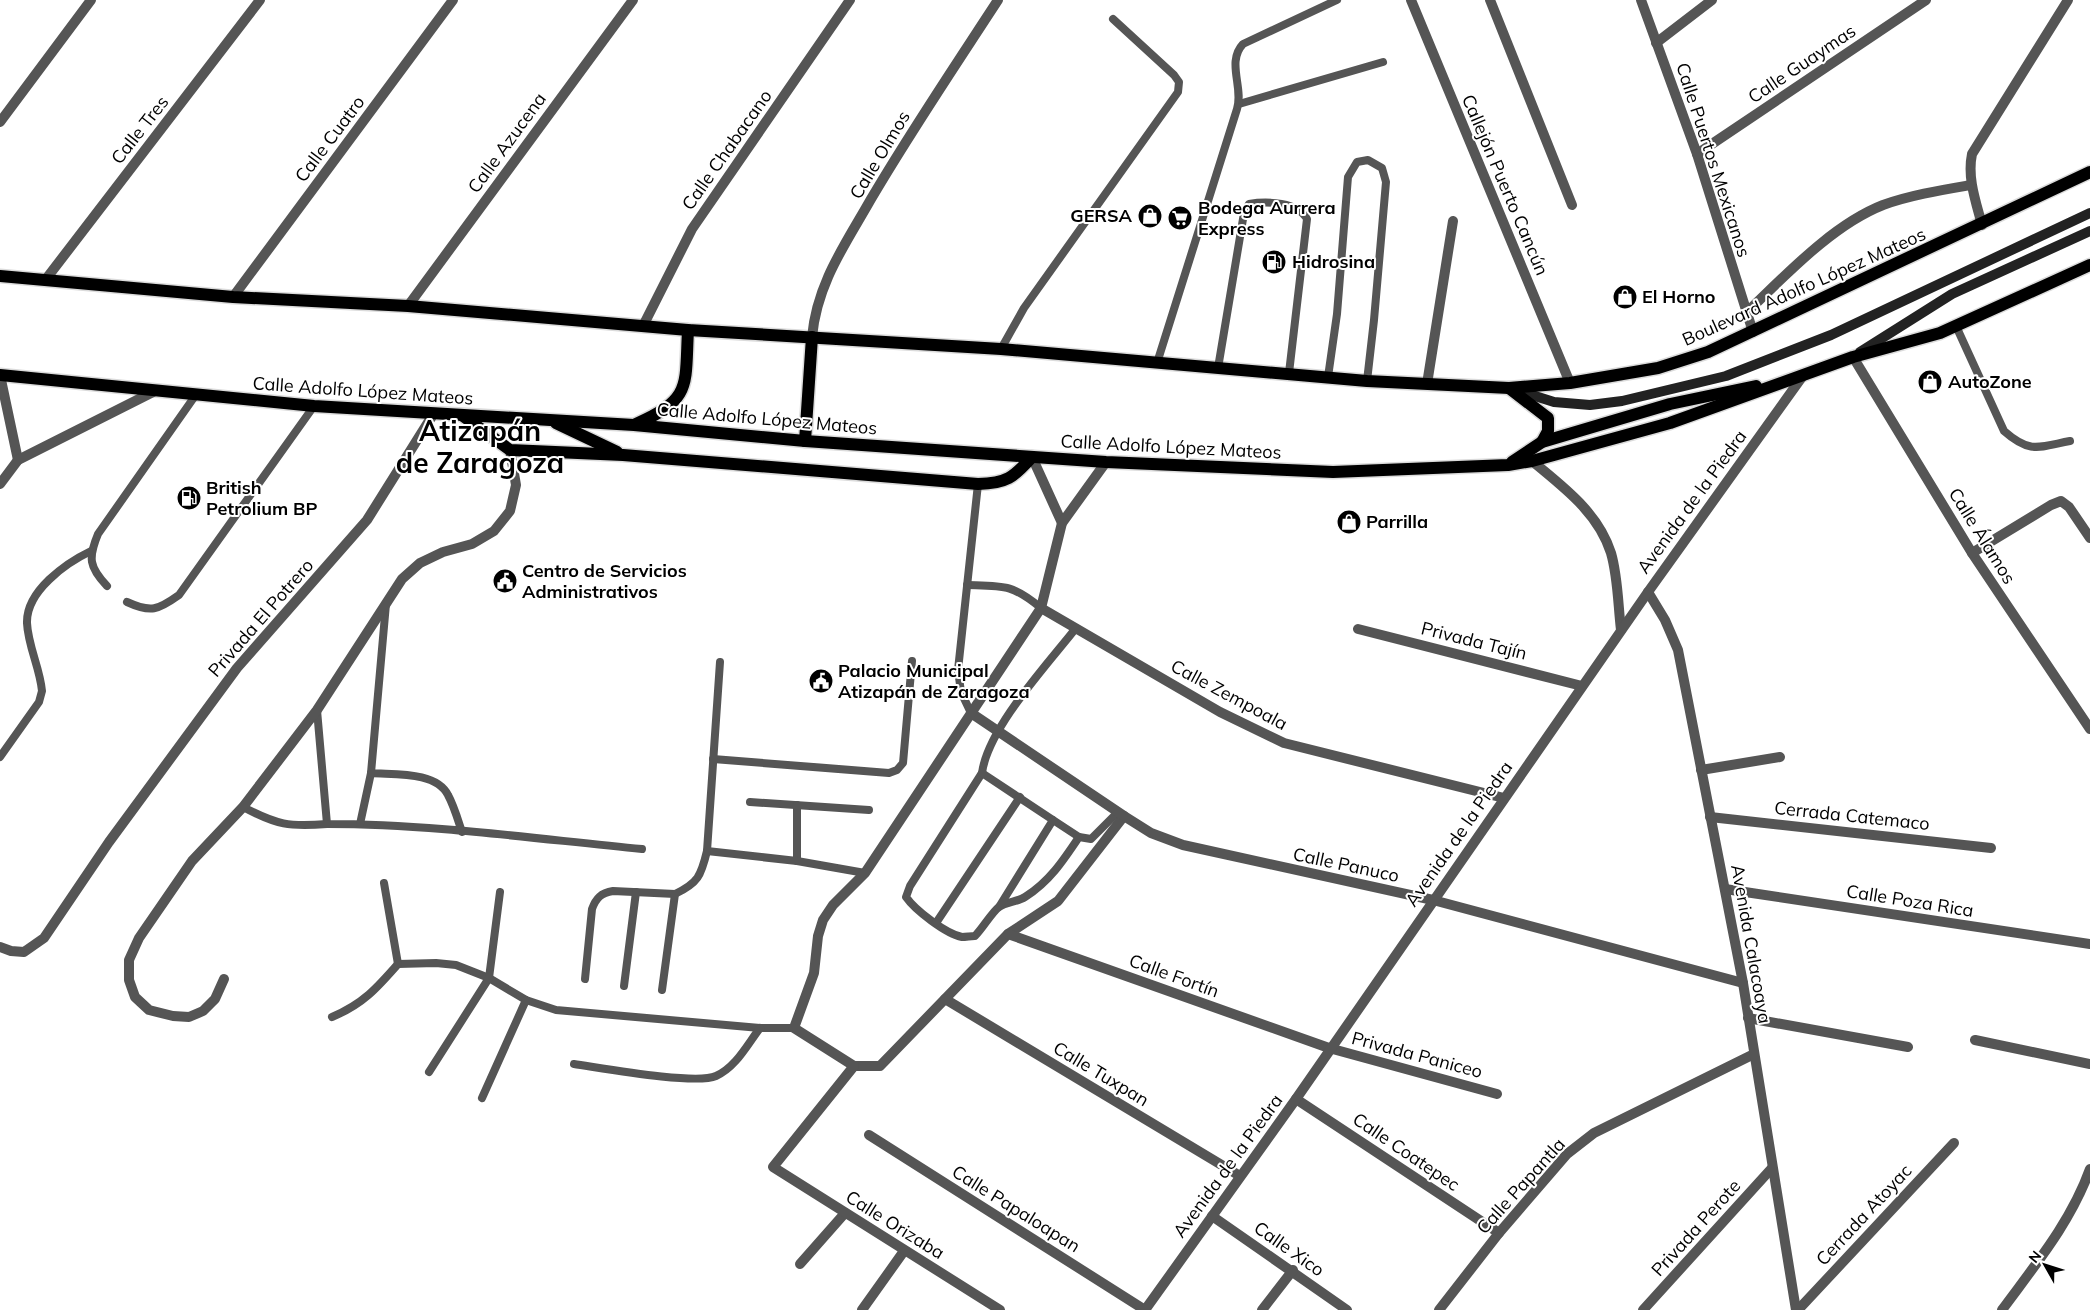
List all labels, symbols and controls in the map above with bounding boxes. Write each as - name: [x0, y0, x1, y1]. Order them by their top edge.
- street label: Calle Guaymas: [1743, 19, 1860, 108]
- street label: Calle Puertos Mexicanos: [1671, 60, 1756, 260]
- street label: Calle Chabacano: [677, 85, 777, 214]
- street label: Calle Azucena: [462, 88, 551, 197]
- street label: Calle Tres: [106, 91, 173, 168]
- street label: Calle Cuatro: [290, 91, 370, 186]
- street label: Callejón Puerto Cancún: [1457, 91, 1554, 279]
- street label: Calle Olmos: [844, 106, 915, 203]
- place label: Bodega Aurrera Express: [1198, 196, 1336, 240]
- shop icon: GERSA: [1137, 203, 1163, 229]
- place label: GERSA: [1070, 204, 1132, 227]
- supermarket icon: Bodega Aurrera Express: [1167, 205, 1193, 231]
- street label: Boulevard Adolfo López Mateos: [1678, 222, 1929, 351]
- fuel station icon: Hidrosina: [1261, 249, 1287, 275]
- place label: Hidrosina: [1292, 250, 1375, 273]
- shop icon: El Horno: [1612, 284, 1638, 310]
- place label: El Horno: [1642, 285, 1716, 308]
- shop icon: AutoZone: [1917, 369, 1943, 395]
- place label: AutoZone: [1948, 370, 2032, 393]
- street label: Calle Adolfo López Mateos: [252, 371, 474, 410]
- street label: Calle Adolfo López Mateos: [656, 397, 878, 440]
- district label: Atizapán de Zaragoza: [396, 413, 564, 480]
- street label: Avenida de la Piedra: [1632, 425, 1751, 578]
- street label: Calle Adolfo López Mateos: [1060, 429, 1282, 464]
- place label: British Petrolium BP: [206, 476, 317, 520]
- street label: Calle Álamos: [1944, 483, 2021, 588]
- fuel station icon: British Petrolium BP: [176, 485, 202, 511]
- shop icon: Parrilla: [1336, 509, 1362, 535]
- place label: Parrilla: [1366, 510, 1428, 533]
- street label: Privada El Potrero: [203, 554, 318, 681]
- place label: Centro de Servicios Administrativos: [522, 559, 687, 603]
- public building icon: Centro de Servicios Administrativos: [492, 568, 518, 594]
- street label: Privada Tajín: [1419, 616, 1529, 665]
- street label: Calle Zempoala: [1167, 654, 1292, 735]
- place label: Palacio Municipal Atizapán de Zaragoza: [838, 659, 1030, 703]
- public building icon: Palacio Municipal Atizapán de Zaragoza: [808, 668, 834, 694]
- street label: Avenida de la Piedra: [1400, 757, 1517, 911]
- street label: Cerrada Catemaco: [1773, 796, 1931, 835]
- street label: Calle Panuco: [1291, 842, 1401, 887]
- street label: Avenida Calacoaya: [1726, 863, 1777, 1025]
- street label: Calle Poza Rica: [1845, 879, 1975, 922]
- street label: Calle Fortín: [1126, 949, 1222, 1002]
- street label: Privada Paniceo: [1349, 1026, 1485, 1083]
- street label: Calle Tuxpan: [1049, 1036, 1153, 1111]
- street label: Avenida de la Piedra: [1168, 1089, 1287, 1242]
- street label: Calle Coatepec: [1348, 1107, 1464, 1196]
- street label: Calle Papantla: [1471, 1133, 1570, 1239]
- street label: Cerrada Atoyac: [1811, 1159, 1916, 1270]
- street label: Calle Papaloapan: [948, 1160, 1085, 1257]
- street label: Privada Perote: [1646, 1174, 1745, 1281]
- street label: Calle Orizaba: [842, 1185, 949, 1264]
- street label: Calle Xico: [1250, 1216, 1329, 1281]
- north arrow: [2020, 1240, 2070, 1290]
- text: N: [2025, 1247, 2045, 1267]

